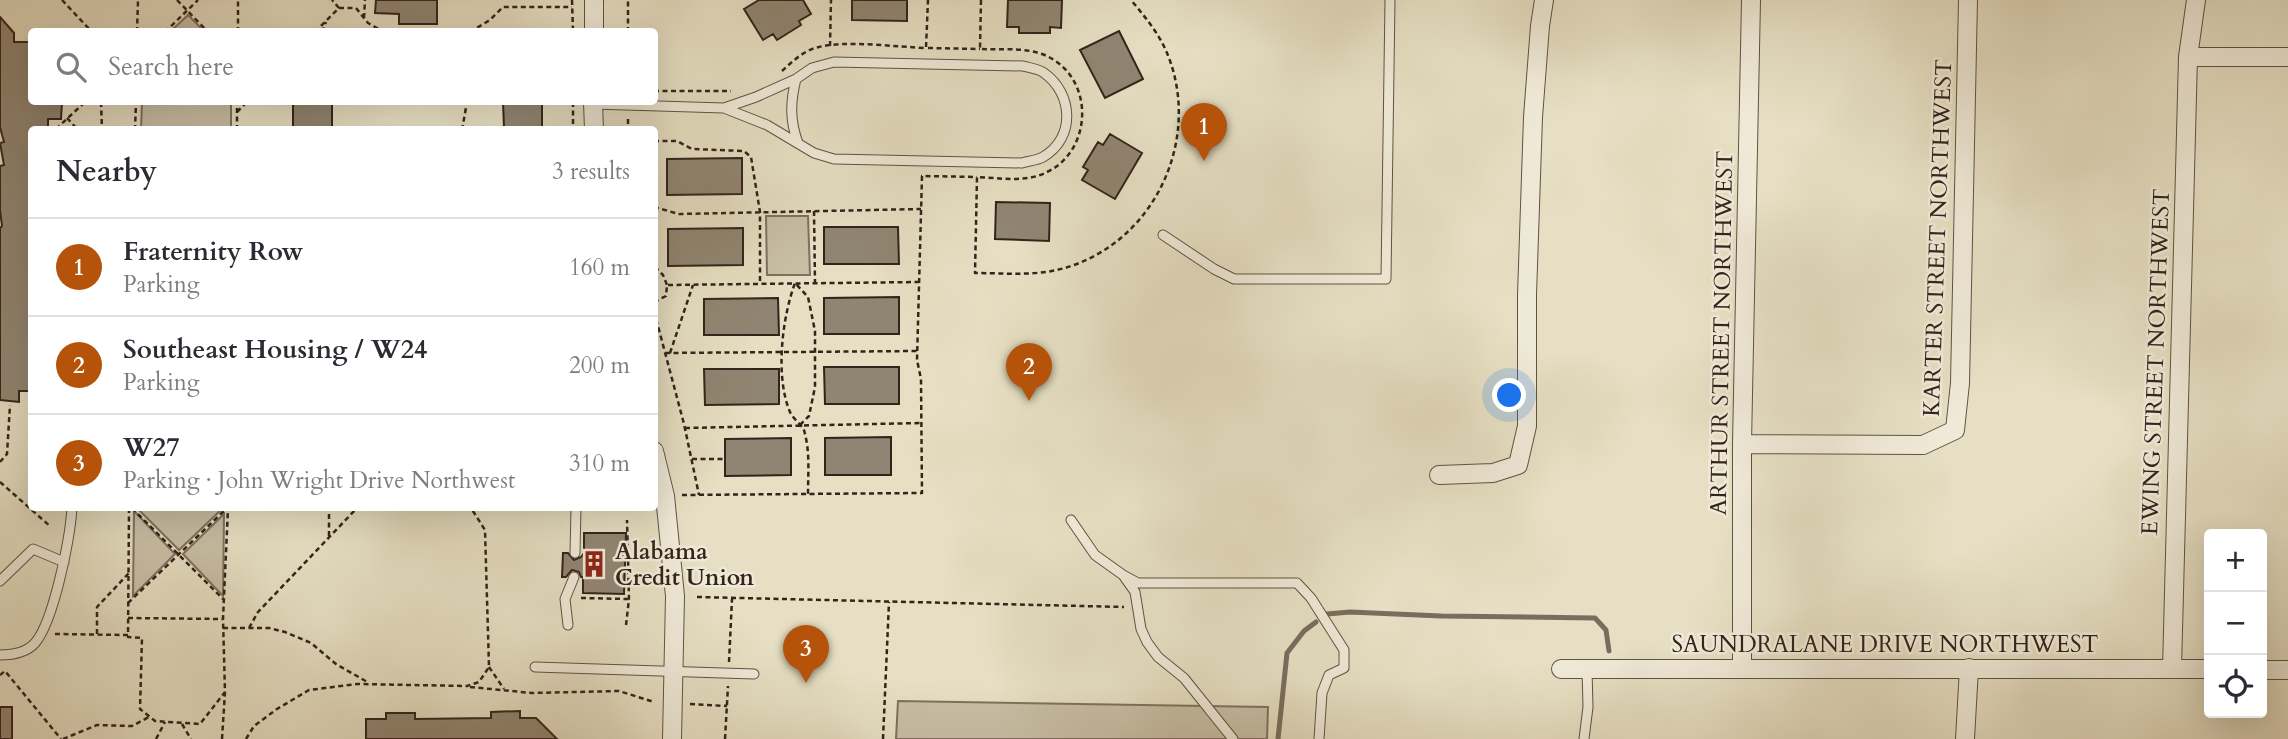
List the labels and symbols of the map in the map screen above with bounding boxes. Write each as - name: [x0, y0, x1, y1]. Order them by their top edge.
- street label: KARTER STREET NORTHWEST: [1916, 59, 1959, 417]
- pin: 1: [1181, 103, 1227, 161]
- street label: ARTHUR STREET NORTHWEST: [1703, 150, 1740, 516]
- street label: EWING STREET NORTHWEST: [2134, 188, 2177, 536]
- pin: 2: [1006, 343, 1052, 401]
- your location: [1492, 378, 1526, 412]
- place label: Alabama Credit Union: [615, 536, 754, 593]
- building icon: Alabama Credit Union: [579, 549, 609, 579]
- pin: 3: [783, 625, 829, 683]
- street label: SAUNDRALANE DRIVE NORTHWEST: [1672, 629, 2099, 660]

